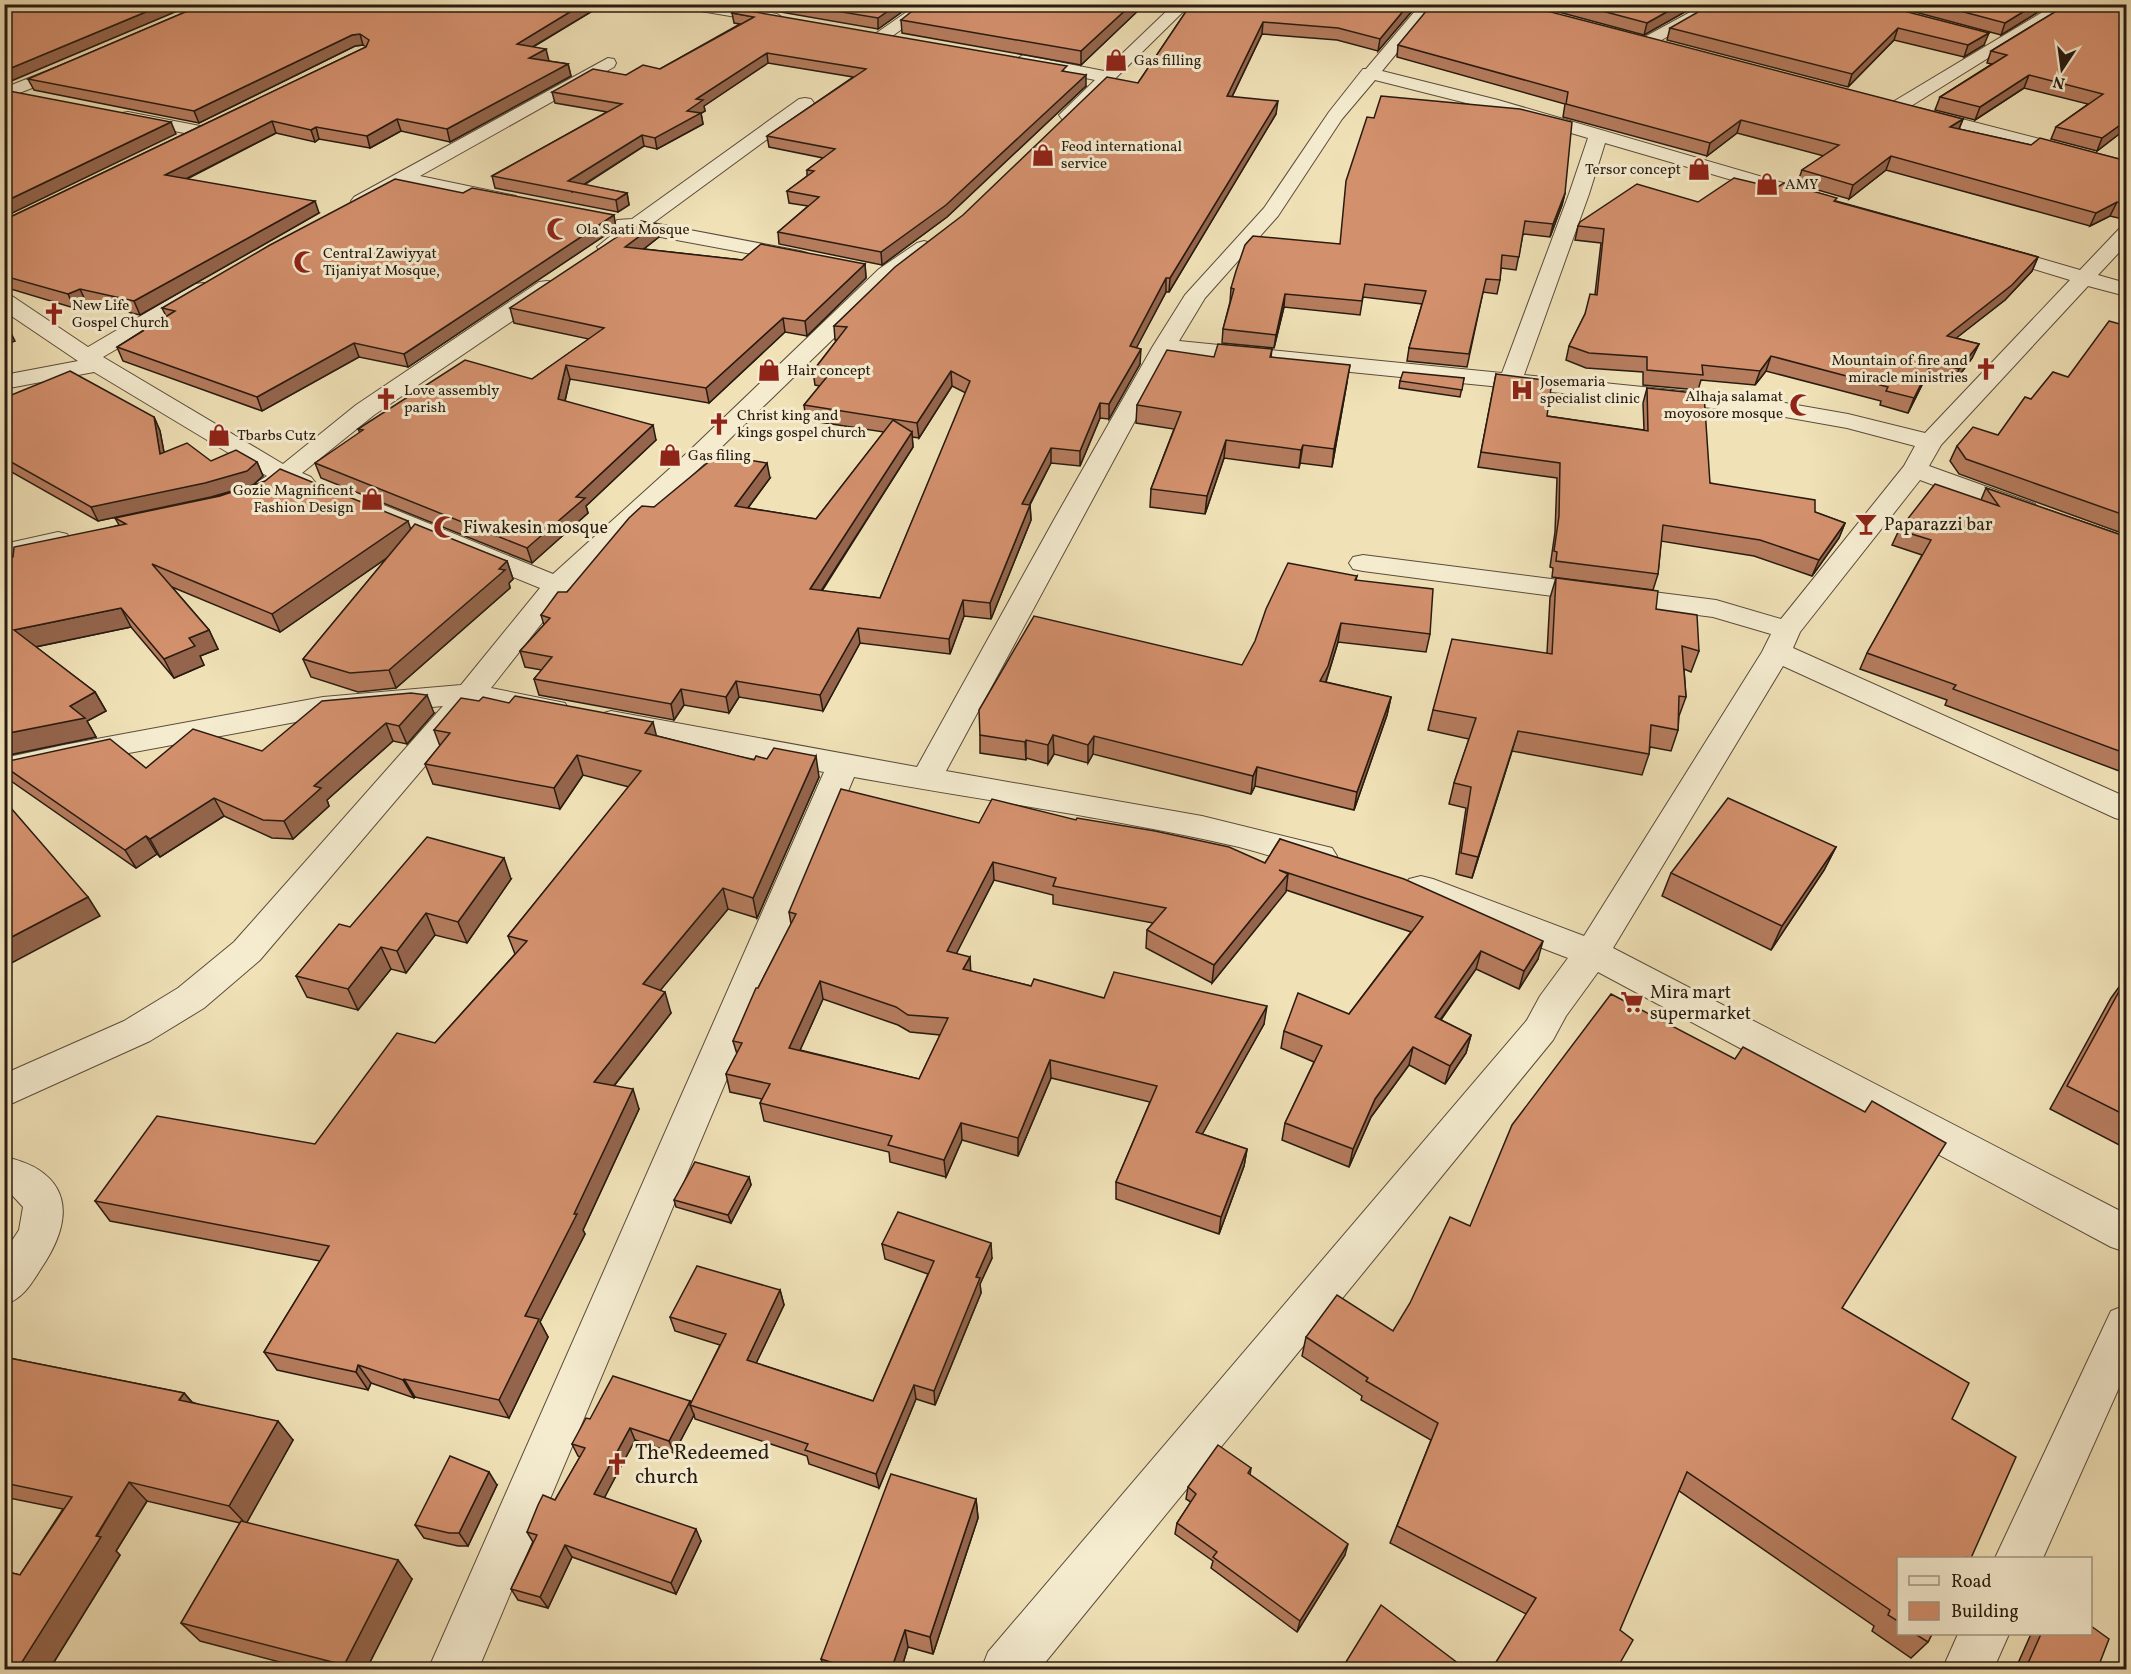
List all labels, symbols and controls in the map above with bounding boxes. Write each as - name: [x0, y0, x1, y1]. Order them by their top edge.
- north arrow: [2032, 39, 2092, 99]
- shop icon: Gas filling: [1103, 47, 1129, 73]
- place label: Gas filling: [1134, 51, 1202, 72]
- text: N: [2051, 70, 2067, 94]
- place label: Feod international service: [1061, 137, 1182, 175]
- shop icon: Feod international service: [1030, 142, 1056, 168]
- shop icon: Tersor concept: [1686, 156, 1712, 182]
- place label: Tersor concept: [1585, 160, 1681, 181]
- shop icon: AMY: [1754, 171, 1780, 197]
- place label: AMY: [1785, 175, 1819, 196]
- mosque icon: Ola Saati Mosque: [545, 216, 571, 242]
- place label: Ola Saati Mosque: [576, 220, 690, 241]
- place label: Central Zawiyyat Tijaniyat Mosque,: [323, 244, 440, 282]
- mosque icon: Central Zawiyyat Tijaniyat Mosque,: [292, 249, 318, 275]
- place label: New Life Gospel Church: [72, 296, 169, 334]
- church icon: New Life Gospel Church: [41, 301, 67, 327]
- place label: Mountain of fire and miracle ministries: [1831, 351, 1968, 389]
- church icon: Mountain of fire and miracle ministries: [1973, 356, 1999, 382]
- shop icon: Hair concept: [756, 357, 782, 383]
- place label: Hair concept: [787, 361, 871, 382]
- place label: Josemaria specialist clinic: [1540, 372, 1640, 410]
- hospital icon: Josemaria specialist clinic: [1509, 377, 1535, 403]
- place label: Love assembly parish: [404, 381, 499, 419]
- church icon: Love assembly parish: [373, 386, 399, 412]
- place label: Alhaja salamat moyosore mosque: [1664, 387, 1783, 425]
- mosque icon: Alhaja salamat moyosore mosque: [1788, 392, 1814, 418]
- place label: Christ king and kings gospel church: [737, 406, 866, 444]
- church icon: Christ king and kings gospel church: [706, 411, 732, 437]
- shop icon: Tbarbs Cutz: [206, 422, 232, 448]
- place label: Tbarbs Cutz: [237, 426, 316, 447]
- shop icon: Gas filing: [657, 442, 683, 468]
- place label: Gas filing: [688, 446, 751, 467]
- place label: Gozie Magnificent Fashion Design: [233, 481, 354, 519]
- shop icon: Gozie Magnificent Fashion Design: [359, 486, 385, 512]
- bar icon: Paparazzi bar: [1853, 511, 1879, 537]
- place label: Paparazzi bar: [1884, 513, 1993, 538]
- mosque icon: Fiwakesin mosque: [432, 514, 458, 540]
- place label: Fiwakesin mosque: [463, 516, 608, 541]
- place label: Mira mart supermarket: [1650, 981, 1751, 1027]
- supermarket icon: Mira mart supermarket: [1619, 989, 1645, 1015]
- place label: The Redeemed church: [635, 1439, 770, 1492]
- church icon: The Redeemed church: [604, 1451, 630, 1477]
- legend: [1897, 1557, 2092, 1635]
- text: Road: [1951, 1570, 1992, 1595]
- text: Building: [1951, 1600, 2019, 1625]

